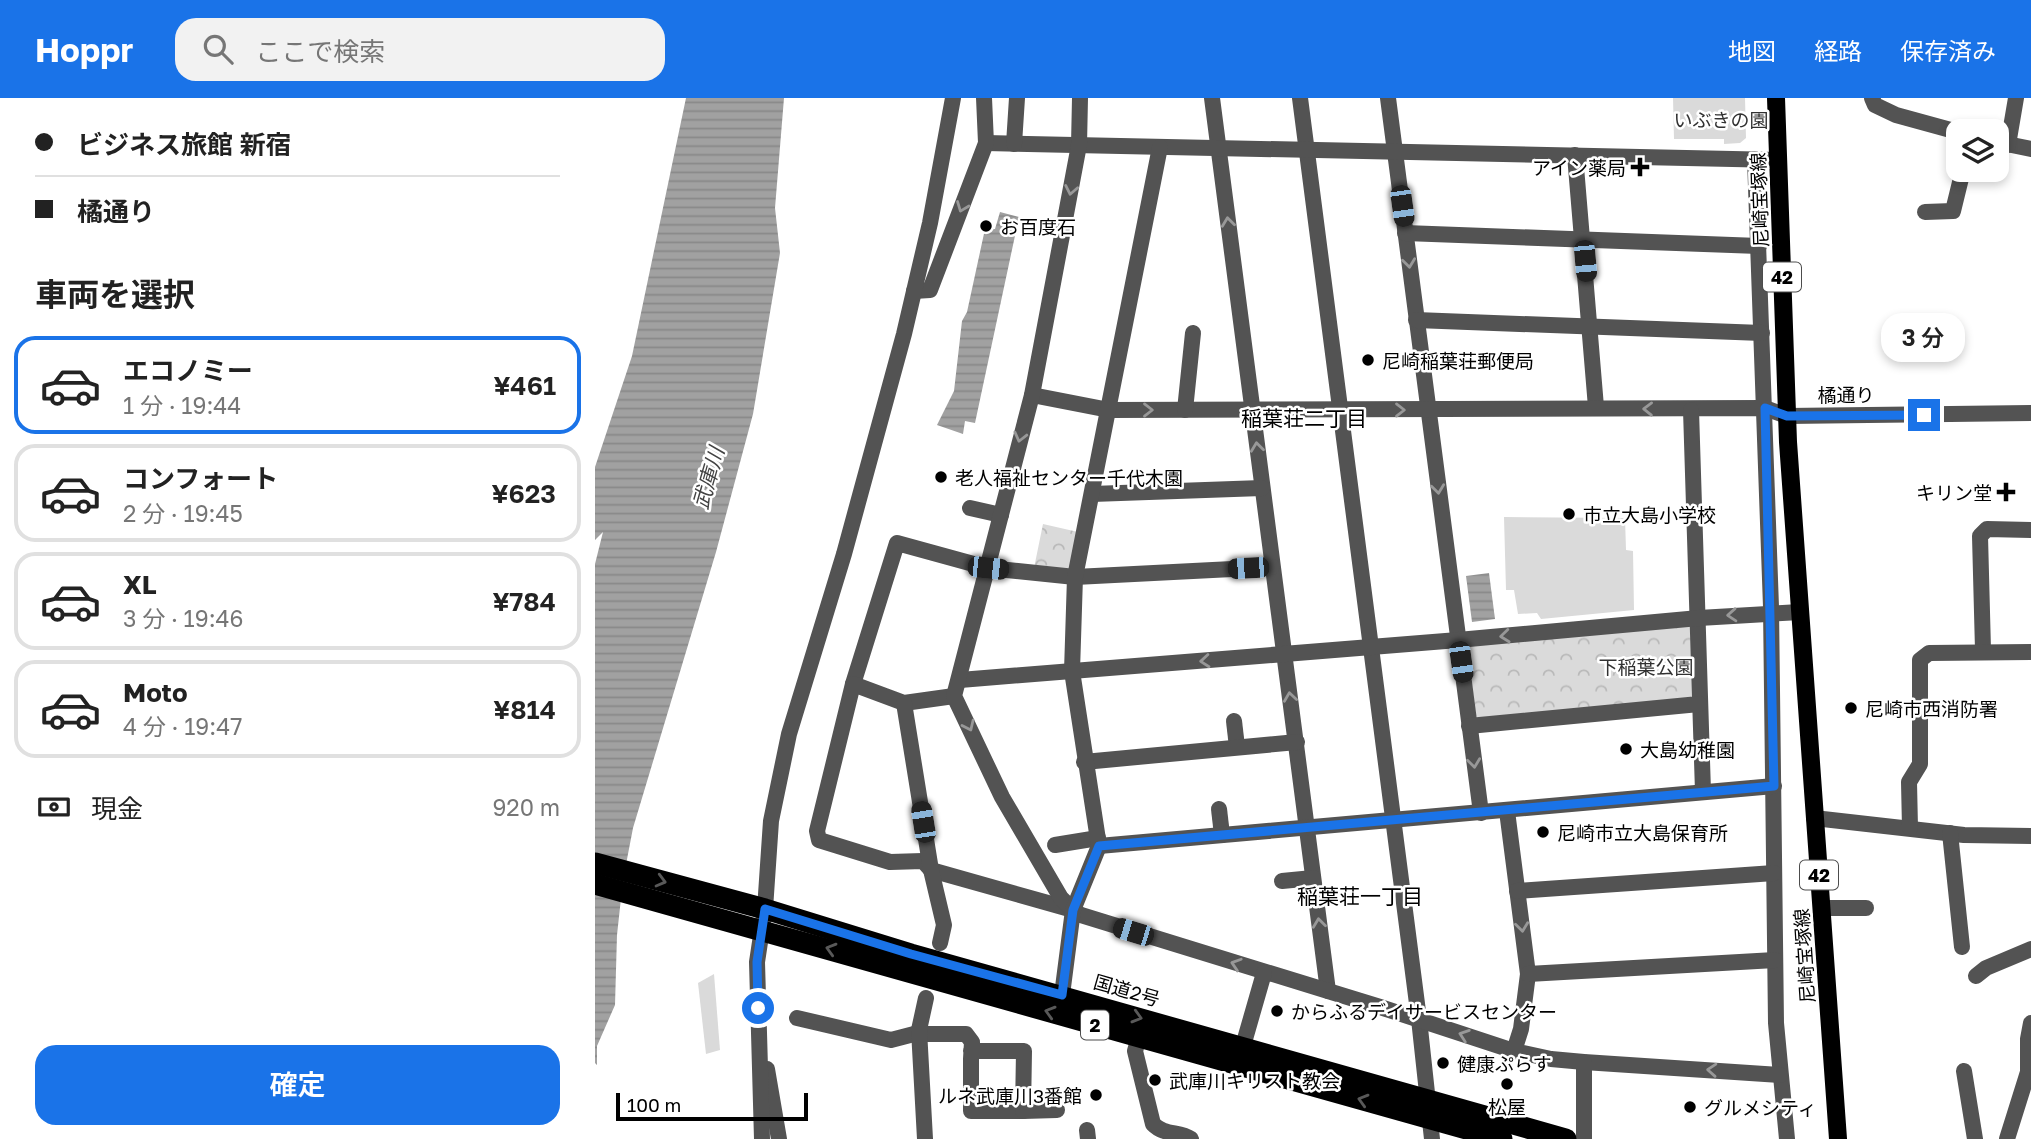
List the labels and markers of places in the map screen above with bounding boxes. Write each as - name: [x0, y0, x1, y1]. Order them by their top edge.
- place label: アイン薬局: [1532, 156, 1626, 179]
- marker: アイン薬局: [1632, 159, 1648, 175]
- place label: お百度石: [1000, 215, 1076, 238]
- marker: お百度石: [978, 218, 994, 234]
- place label: 尼崎稲葉荘郵便局: [1382, 349, 1534, 372]
- marker: 尼崎稲葉荘郵便局: [1360, 352, 1376, 368]
- place label: 老人福祉センター千代木園: [955, 466, 1183, 489]
- marker: 老人福祉センター千代木園: [933, 469, 949, 485]
- place label: キリン堂: [1916, 481, 1992, 504]
- marker: キリン堂: [1998, 484, 2014, 500]
- place label: 市立大島小学校: [1583, 503, 1716, 526]
- marker: 市立大島小学校: [1561, 506, 1577, 522]
- place label: 尼崎市西消防署: [1865, 697, 1998, 720]
- marker: 尼崎市西消防署: [1843, 700, 1859, 716]
- place label: 大島幼稚園: [1640, 738, 1735, 761]
- marker: 大島幼稚園: [1618, 741, 1634, 757]
- place label: 尼崎市立大島保育所: [1557, 821, 1728, 844]
- marker: 尼崎市立大島保育所: [1535, 824, 1551, 840]
- place label: からふるデイサービスセンター: [1291, 1000, 1557, 1023]
- marker: からふるデイサービスセンター: [1269, 1003, 1285, 1019]
- place label: 健康ぷらす: [1457, 1052, 1552, 1075]
- marker: 健康ぷらす: [1435, 1055, 1451, 1071]
- place label: 武庫川キリスト教会: [1169, 1069, 1340, 1092]
- marker: 武庫川キリスト教会: [1147, 1072, 1163, 1088]
- marker: 松屋: [1499, 1076, 1515, 1092]
- place label: ルネ武庫川3番館: [938, 1084, 1082, 1107]
- marker: ルネ武庫川3番館: [1088, 1087, 1104, 1103]
- place label: 松屋: [1488, 1095, 1526, 1118]
- place label: グルメシティ: [1704, 1096, 1817, 1119]
- marker: グルメシティ: [1682, 1099, 1698, 1115]

